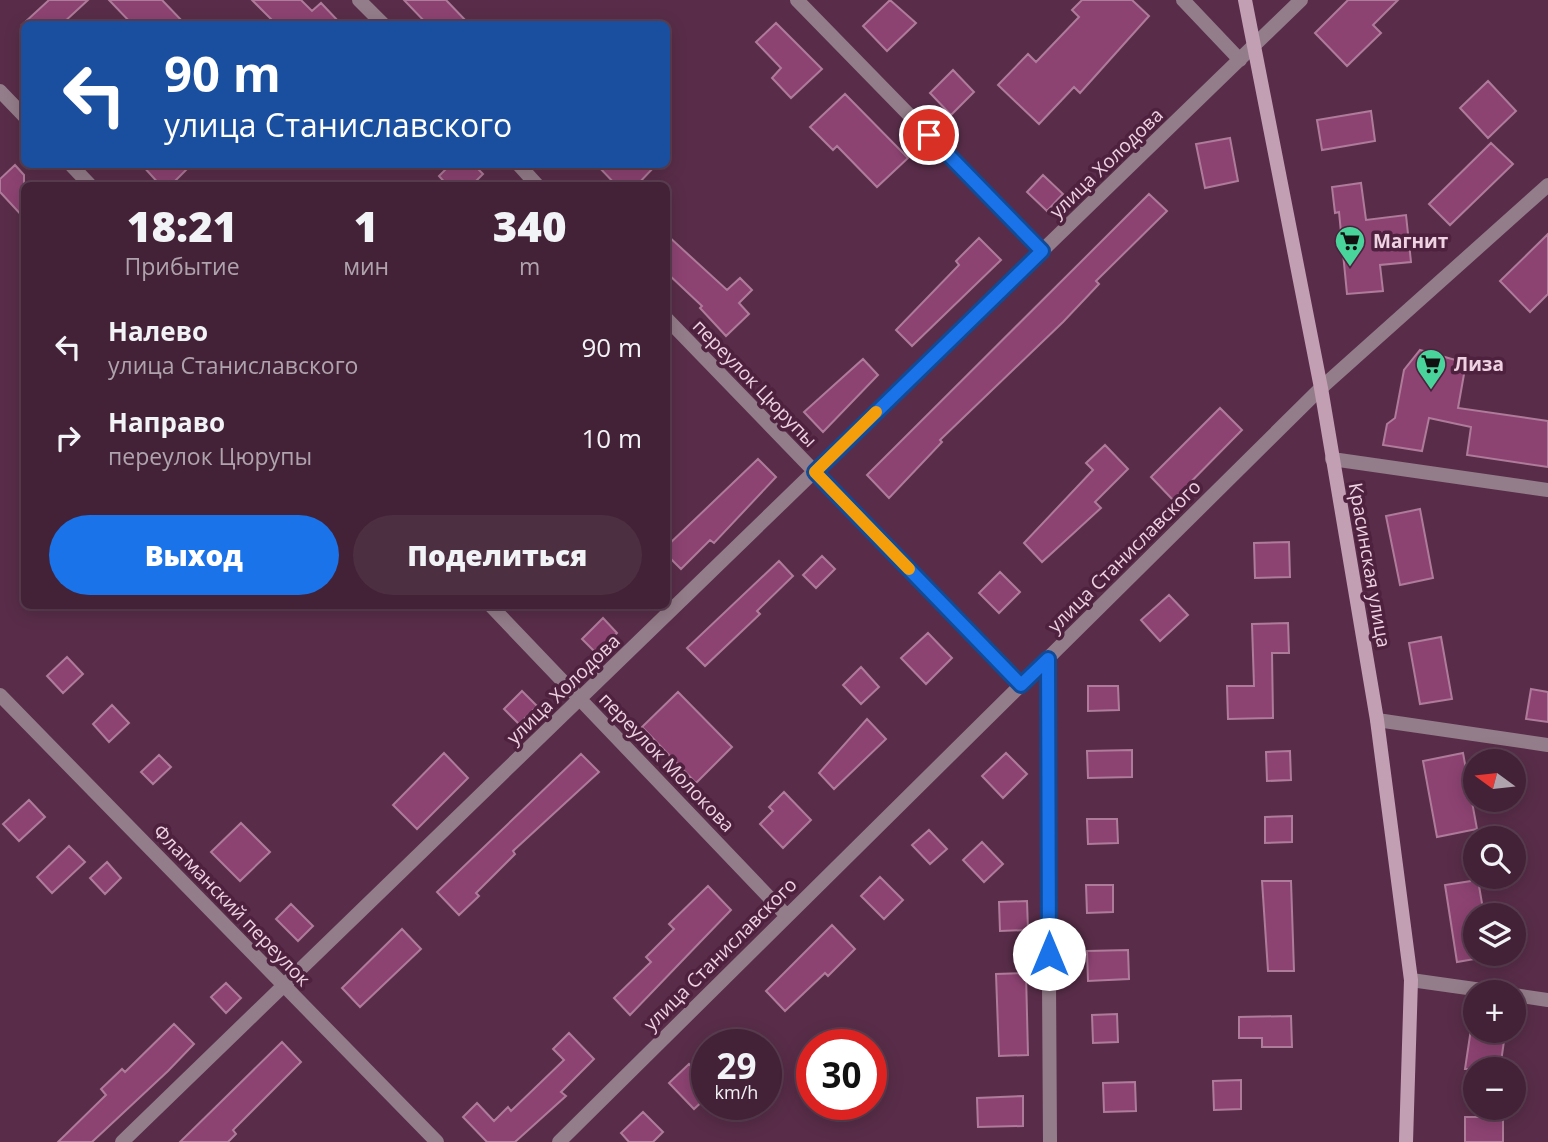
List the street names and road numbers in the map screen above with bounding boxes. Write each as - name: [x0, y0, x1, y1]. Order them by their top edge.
- street label: улица Холодова: [1044, 102, 1168, 224]
- street label: переулок Цюрупы: [687, 313, 823, 453]
- street label: улица Станиславского: [1042, 474, 1206, 638]
- street label: Красинская улица: [1343, 481, 1397, 649]
- street label: улица Холодова: [501, 628, 625, 750]
- street label: переулок Молокова: [593, 686, 741, 838]
- street label: Флагманский переулок: [148, 818, 316, 992]
- street label: улица Станиславского: [638, 872, 802, 1036]

